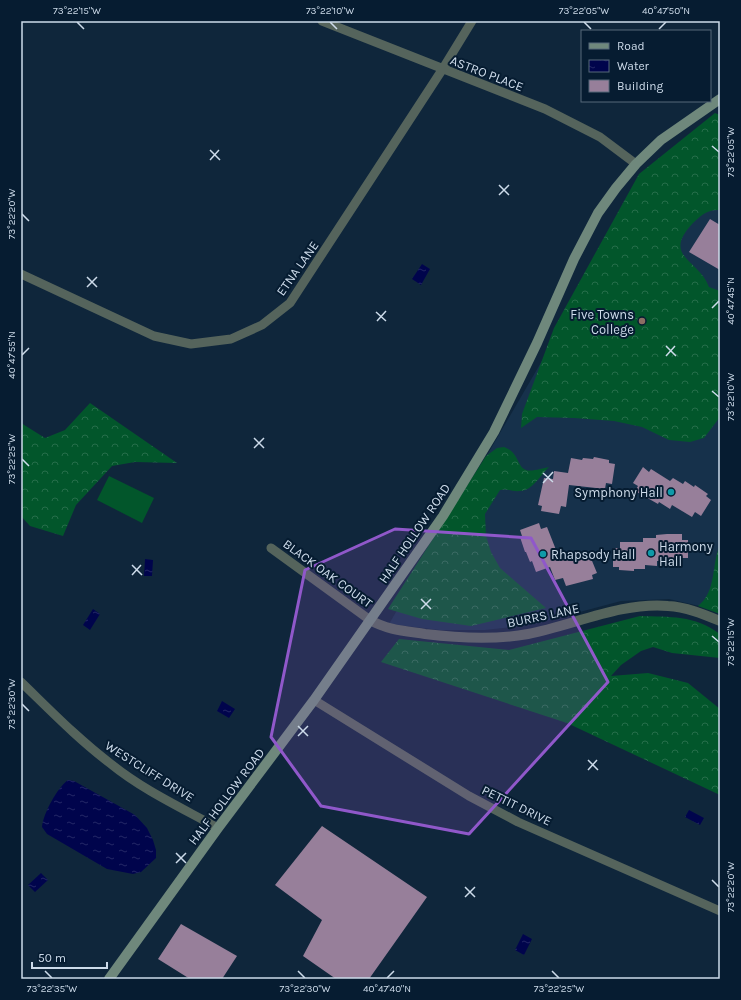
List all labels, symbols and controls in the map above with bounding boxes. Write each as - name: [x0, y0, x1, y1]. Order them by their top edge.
- text: 73°22'15"W: [53, 5, 101, 17]
- text: 73°22'10"W: [306, 5, 354, 17]
- text: 73°22'05"W: [559, 5, 609, 17]
- text: 40°47'50"N: [642, 5, 690, 17]
- legend: [581, 30, 711, 102]
- text: Road: [617, 39, 645, 53]
- street label: ASTRO PLACE: [448, 53, 526, 94]
- text: Water: [617, 59, 650, 73]
- text: Building: [617, 79, 664, 93]
- text: 73°22'05"W: [725, 127, 737, 177]
- text: 73°22'20"W: [6, 189, 18, 239]
- street label: ETNA LANE: [273, 238, 322, 298]
- text: 40°47'45"N: [725, 277, 737, 325]
- place label: Five Towns College: [570, 307, 634, 337]
- marker: Five Towns College: [637, 316, 647, 326]
- text: 40°47'55"N: [6, 331, 18, 379]
- text: 73°22'10"W: [725, 373, 737, 421]
- text: 73°22'25"W: [6, 434, 18, 484]
- street label: HALF HOLLOW ROAD: [376, 481, 453, 586]
- place label: Symphony Hall: [574, 485, 663, 500]
- marker: Symphony Hall: [666, 487, 676, 497]
- street label: BLACK OAK COURT: [280, 536, 376, 611]
- place label: Harmony Hall: [659, 539, 713, 569]
- place label: Rhapsody Hall: [551, 547, 635, 562]
- marker: Harmony Hall: [646, 548, 656, 558]
- marker: Rhapsody Hall: [538, 549, 548, 559]
- street label: BURRS LANE: [506, 601, 580, 630]
- text: 73°22'15"W: [725, 618, 737, 666]
- text: 73°22'30"W: [6, 679, 18, 729]
- street label: WESTCLIFF DRIVE: [102, 738, 197, 805]
- street label: HALF HOLLOW ROAD: [185, 745, 268, 847]
- street label: PETTIT DRIVE: [480, 782, 554, 829]
- text: 73°22'20"W: [725, 862, 737, 912]
- scale bar: [32, 944, 107, 970]
- text: 50 m: [38, 951, 66, 965]
- text: 73°22'35"W: [27, 983, 77, 995]
- text: 73°22'30"W: [280, 983, 330, 995]
- text: 40°47'40"N: [363, 983, 411, 995]
- text: 73°22'25"W: [534, 983, 584, 995]

